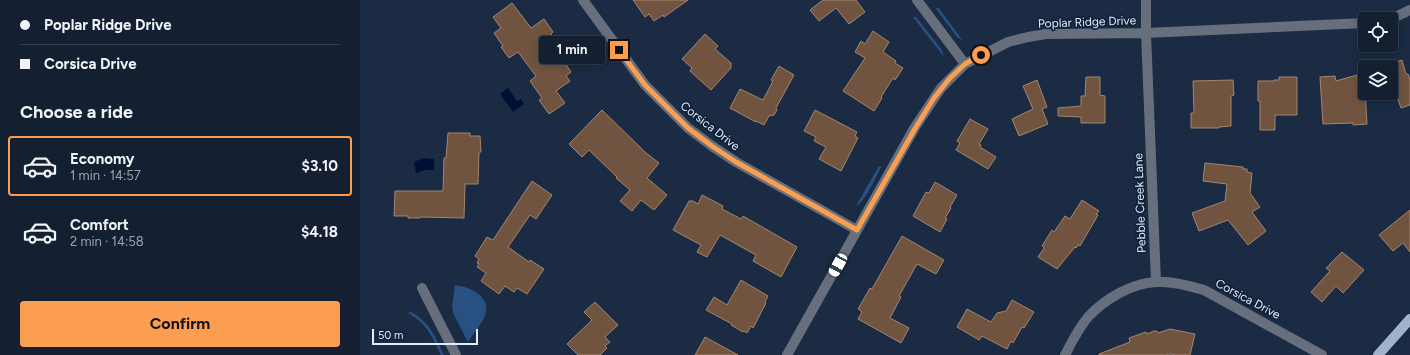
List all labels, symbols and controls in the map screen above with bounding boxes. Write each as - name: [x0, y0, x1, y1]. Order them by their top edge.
- map controls: [1358, 12, 1398, 100]
- button: locate: [1358, 12, 1398, 52]
- street label: Poplar Ridge Drive: [1038, 13, 1137, 31]
- text: Poplar Ridge Drive: [44, 16, 172, 34]
- callout: 1 min: [539, 36, 605, 64]
- route end: [610, 41, 628, 59]
- text: 1 min: [557, 42, 587, 57]
- route start: [972, 46, 990, 64]
- text: Corsica Drive: [44, 55, 136, 73]
- button: layers: [1358, 60, 1398, 100]
- street label: Corsica Drive: [678, 99, 743, 154]
- text: Choose a ride: [20, 101, 133, 123]
- icon: car: [22, 148, 58, 184]
- text: Economy: [70, 150, 135, 168]
- street label: Pebble Creek Lane: [1131, 152, 1149, 253]
- text: $3.10: [302, 157, 338, 175]
- text: 1 min · 14:57: [70, 168, 141, 183]
- icon: car: [22, 214, 58, 250]
- text: Comfort: [70, 216, 129, 234]
- text: $4.18: [301, 223, 338, 241]
- text: 2 min · 14:58: [70, 234, 144, 249]
- car: [827, 252, 849, 278]
- street label: Corsica Drive: [1213, 276, 1283, 322]
- button: Confirm: [20, 301, 340, 347]
- scale bar: [372, 327, 478, 346]
- text: 50 m: [378, 329, 403, 342]

